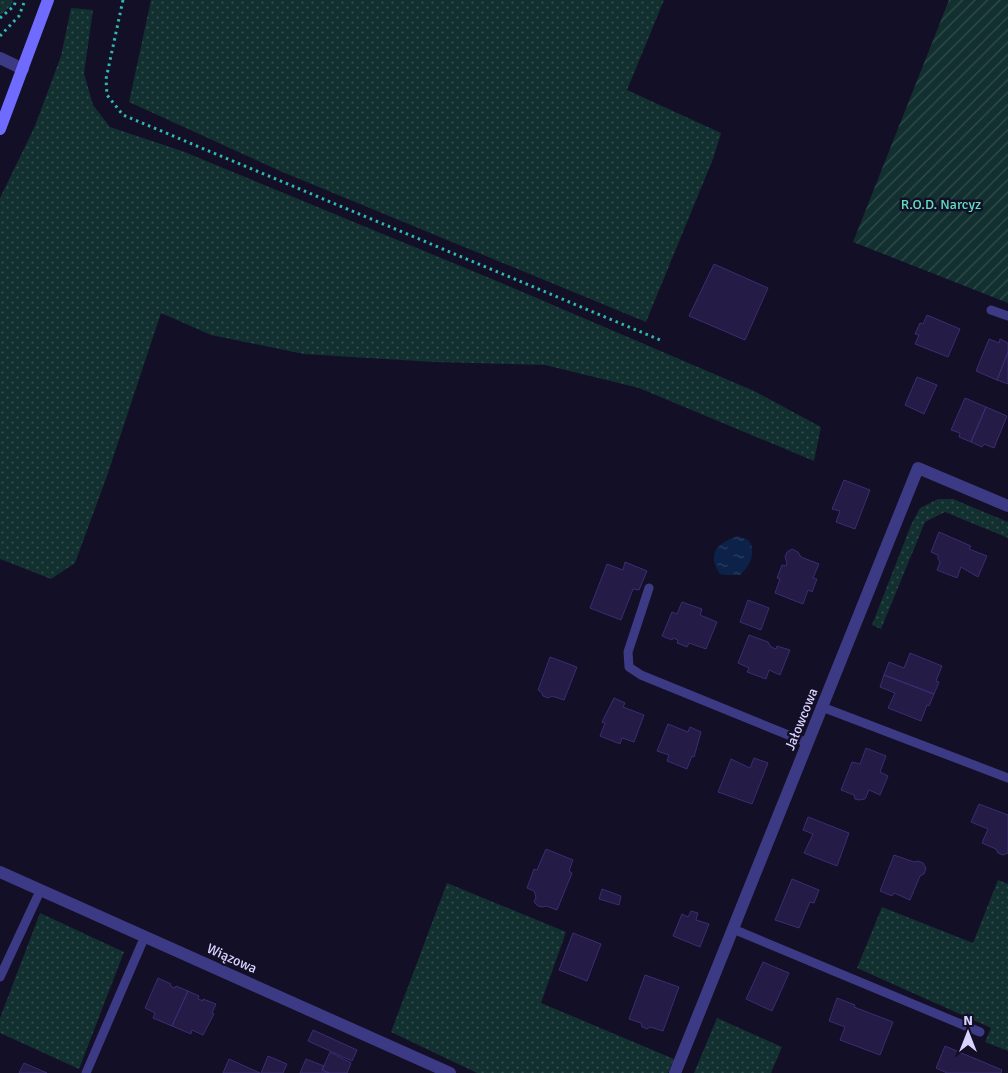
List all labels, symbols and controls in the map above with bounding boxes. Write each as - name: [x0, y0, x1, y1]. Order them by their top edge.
- park label: R.O.D. Narcyz: [901, 196, 981, 213]
- street label: Jałowcowa: [781, 686, 822, 753]
- street label: Wiązowa: [204, 940, 260, 977]
- north arrow: [943, 1008, 993, 1058]
- text: N: [963, 1012, 973, 1029]

